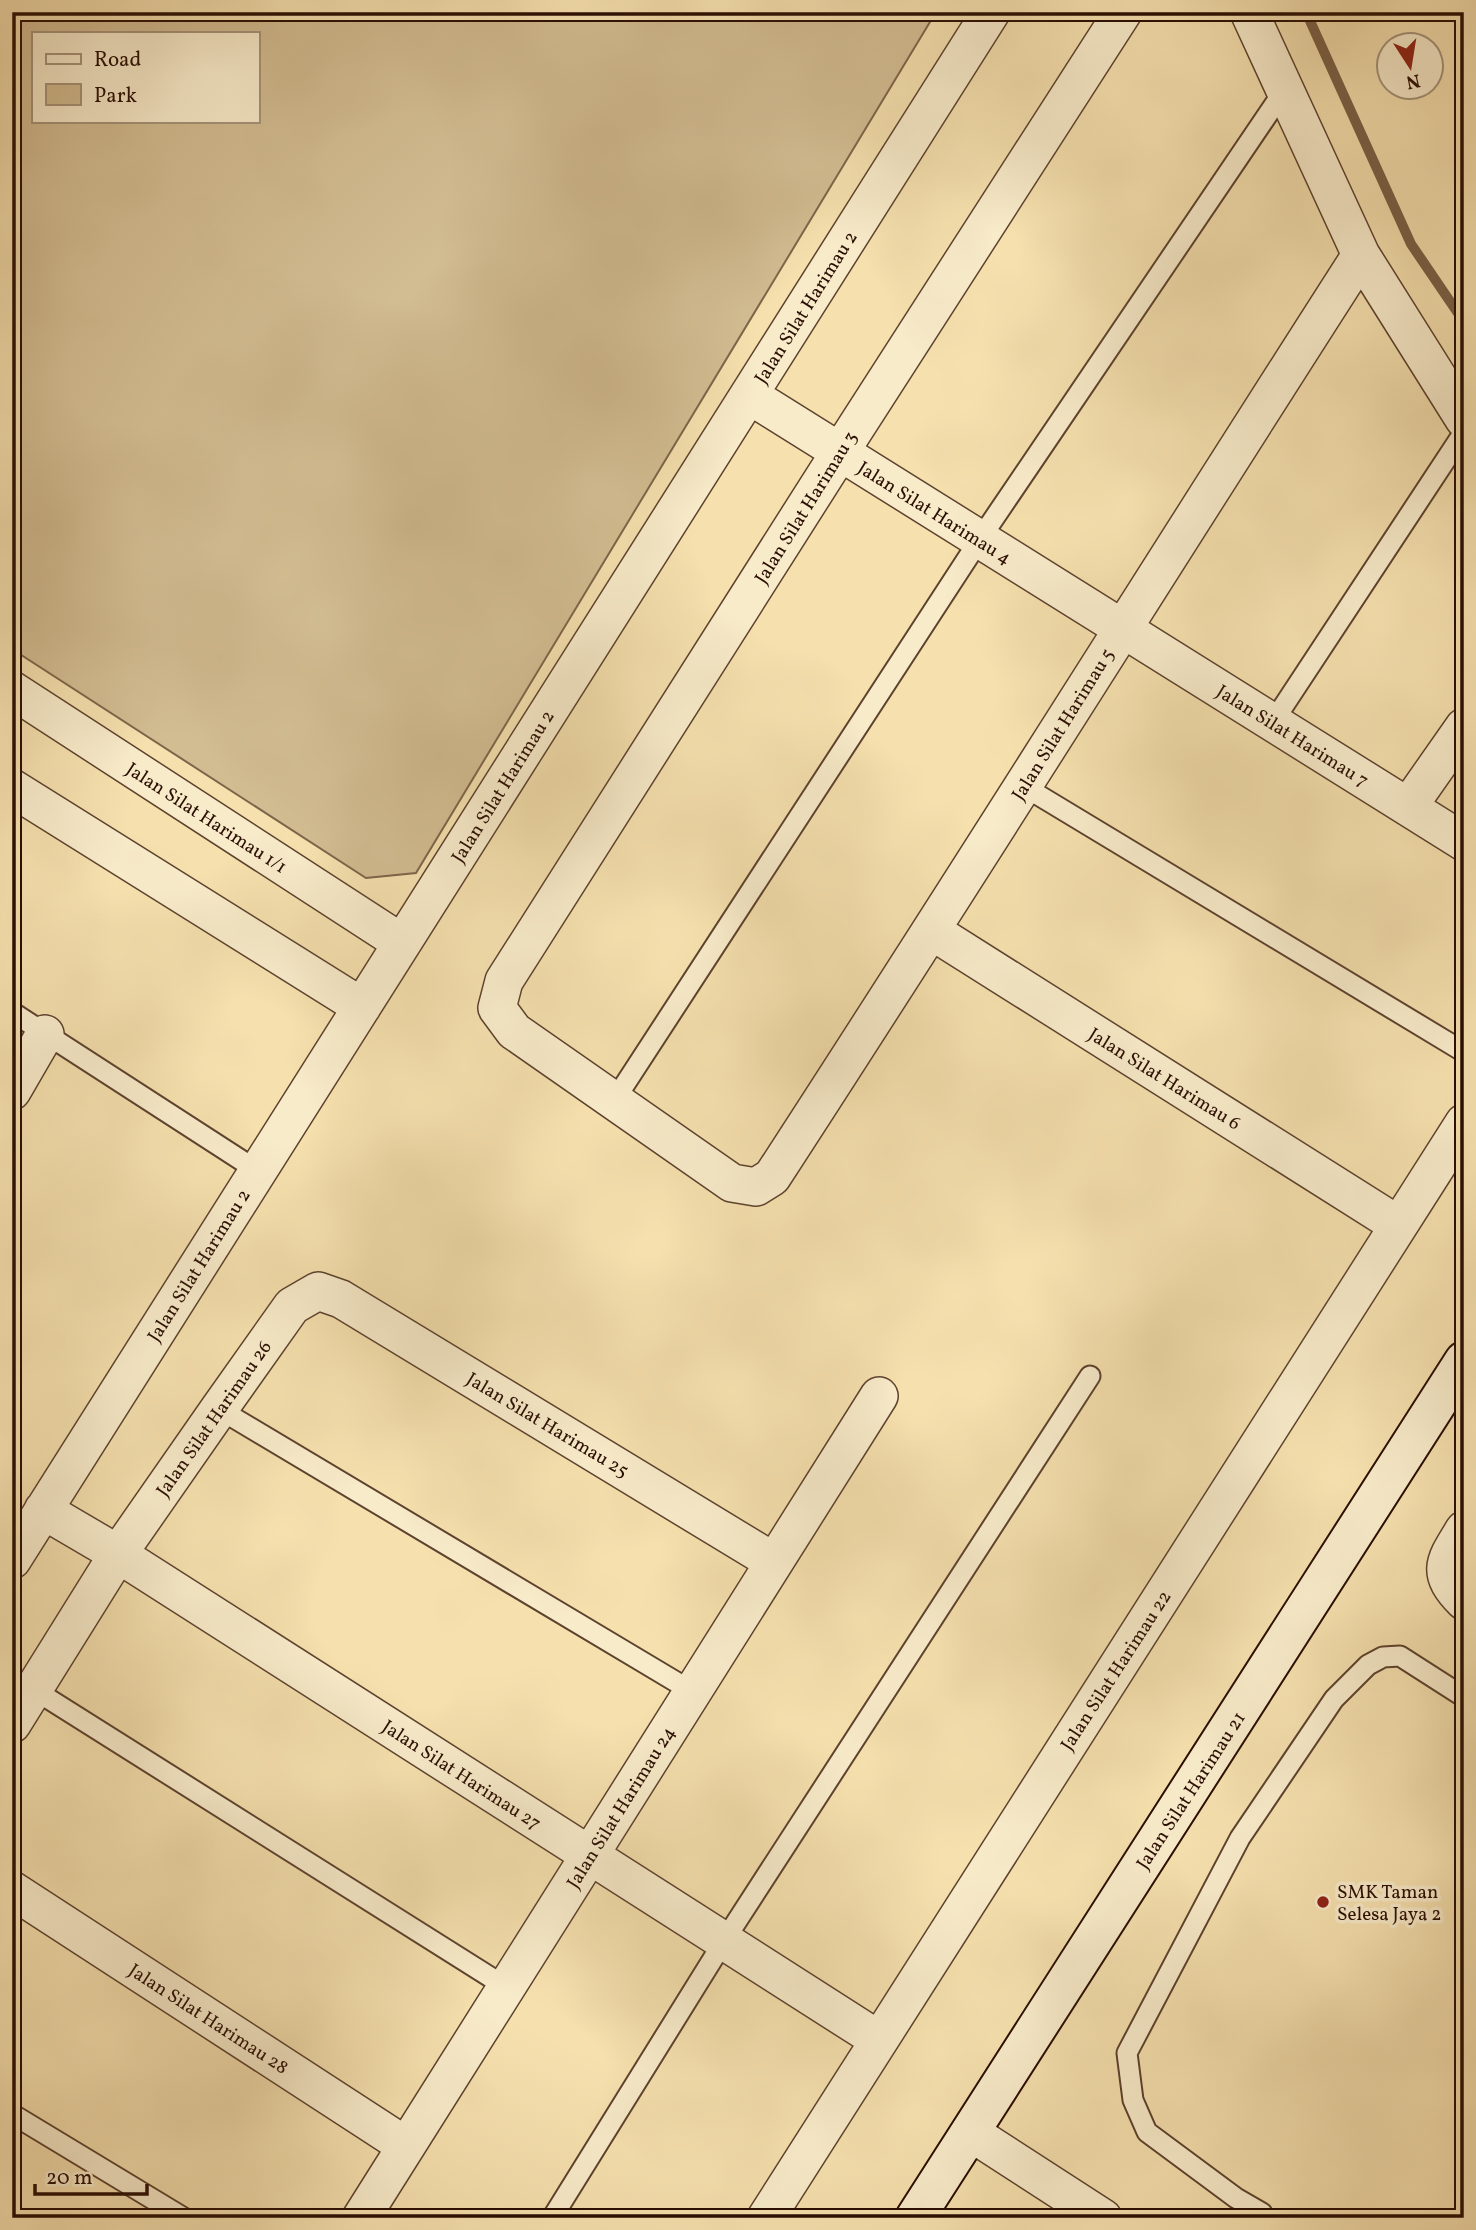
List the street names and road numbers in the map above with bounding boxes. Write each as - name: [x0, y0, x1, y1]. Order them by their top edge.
- street label: Jalan Silat Harimau 2: [749, 227, 864, 390]
- street label: Jalan Silat Harimau 3: [749, 427, 864, 589]
- street label: Jalan Silat Harimau 4: [852, 456, 1016, 572]
- street label: Jalan Silat Harimau 5: [1006, 644, 1121, 806]
- street label: Jalan Silat Harimau 7: [1211, 679, 1373, 794]
- street label: Jalan Silat Harimau 2: [446, 706, 561, 869]
- street label: Jalan Silat Harimau 1/1: [120, 757, 291, 880]
- street label: Jalan Silat Harimau 6: [1083, 1022, 1245, 1137]
- street label: Jalan Silat Harimau 2: [142, 1185, 257, 1348]
- street label: Jalan Silat Harimau 26: [151, 1336, 279, 1503]
- street label: Jalan Silat Harimau 25: [461, 1367, 633, 1485]
- street label: Jalan Silat Harimau 22: [1055, 1586, 1178, 1756]
- street label: Jalan Silat Harimau 21: [1131, 1707, 1253, 1875]
- street label: Jalan Silat Harimau 27: [376, 1714, 545, 1837]
- street label: Jalan Silat Harimau 24: [561, 1722, 682, 1894]
- street label: Jalan Silat Harimau 28: [123, 1958, 293, 2081]

